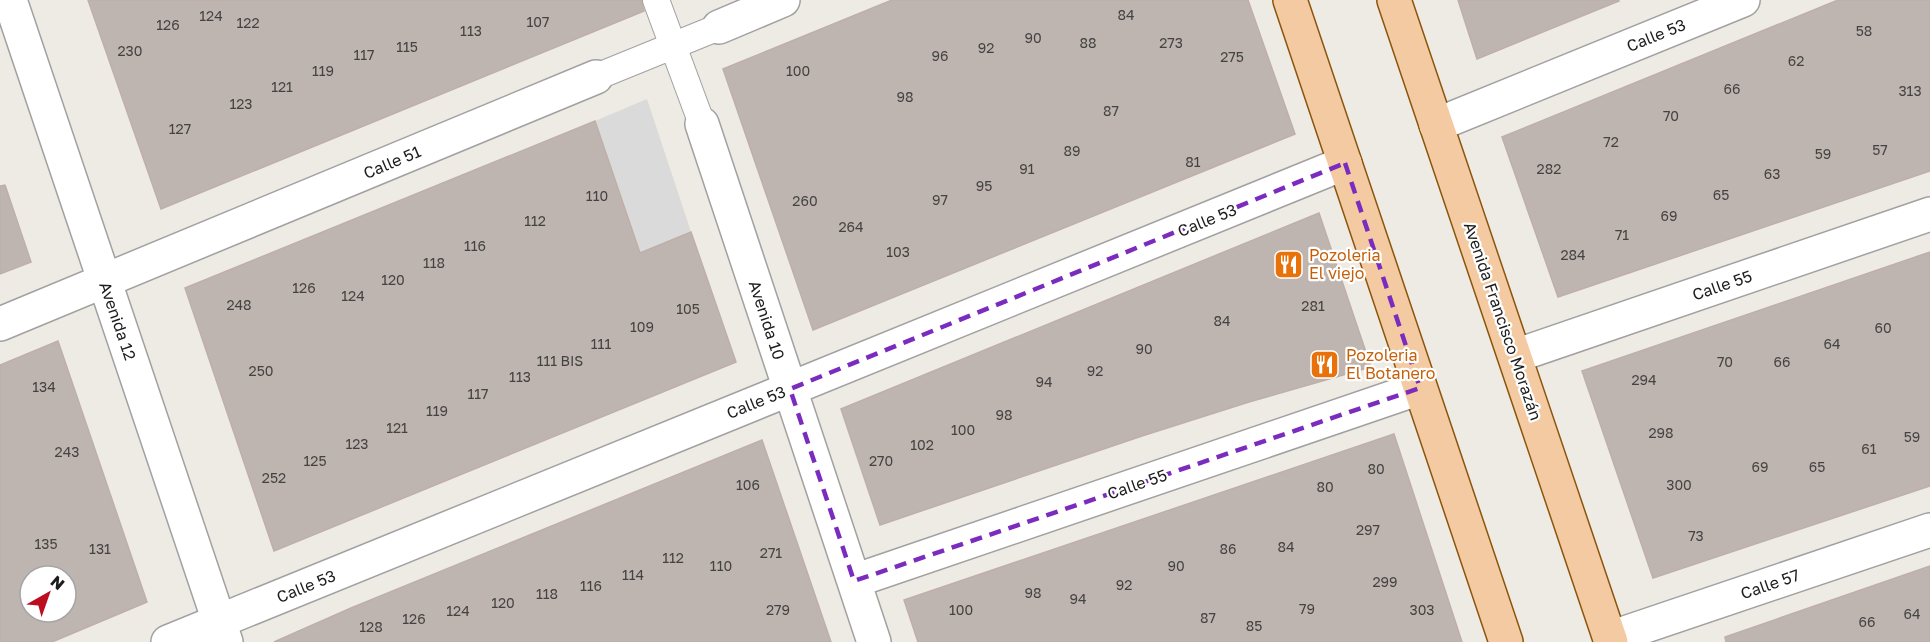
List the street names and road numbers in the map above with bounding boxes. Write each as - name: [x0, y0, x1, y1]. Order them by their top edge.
- street label: Calle 53: [1624, 14, 1688, 56]
- street label: Calle 51: [360, 141, 424, 183]
- street label: Calle 53: [1175, 199, 1239, 241]
- street label: Avenida Francisco Morazán: [1460, 219, 1546, 423]
- street label: Calle 55: [1690, 265, 1754, 305]
- street label: Avenida 10: [745, 278, 789, 362]
- street label: Avenida 12: [95, 279, 141, 363]
- street label: Calle 53: [724, 381, 788, 423]
- street label: Calle 55: [1105, 464, 1169, 504]
- street label: Calle 53: [274, 565, 338, 607]
- street label: Calle 57: [1738, 565, 1802, 603]

